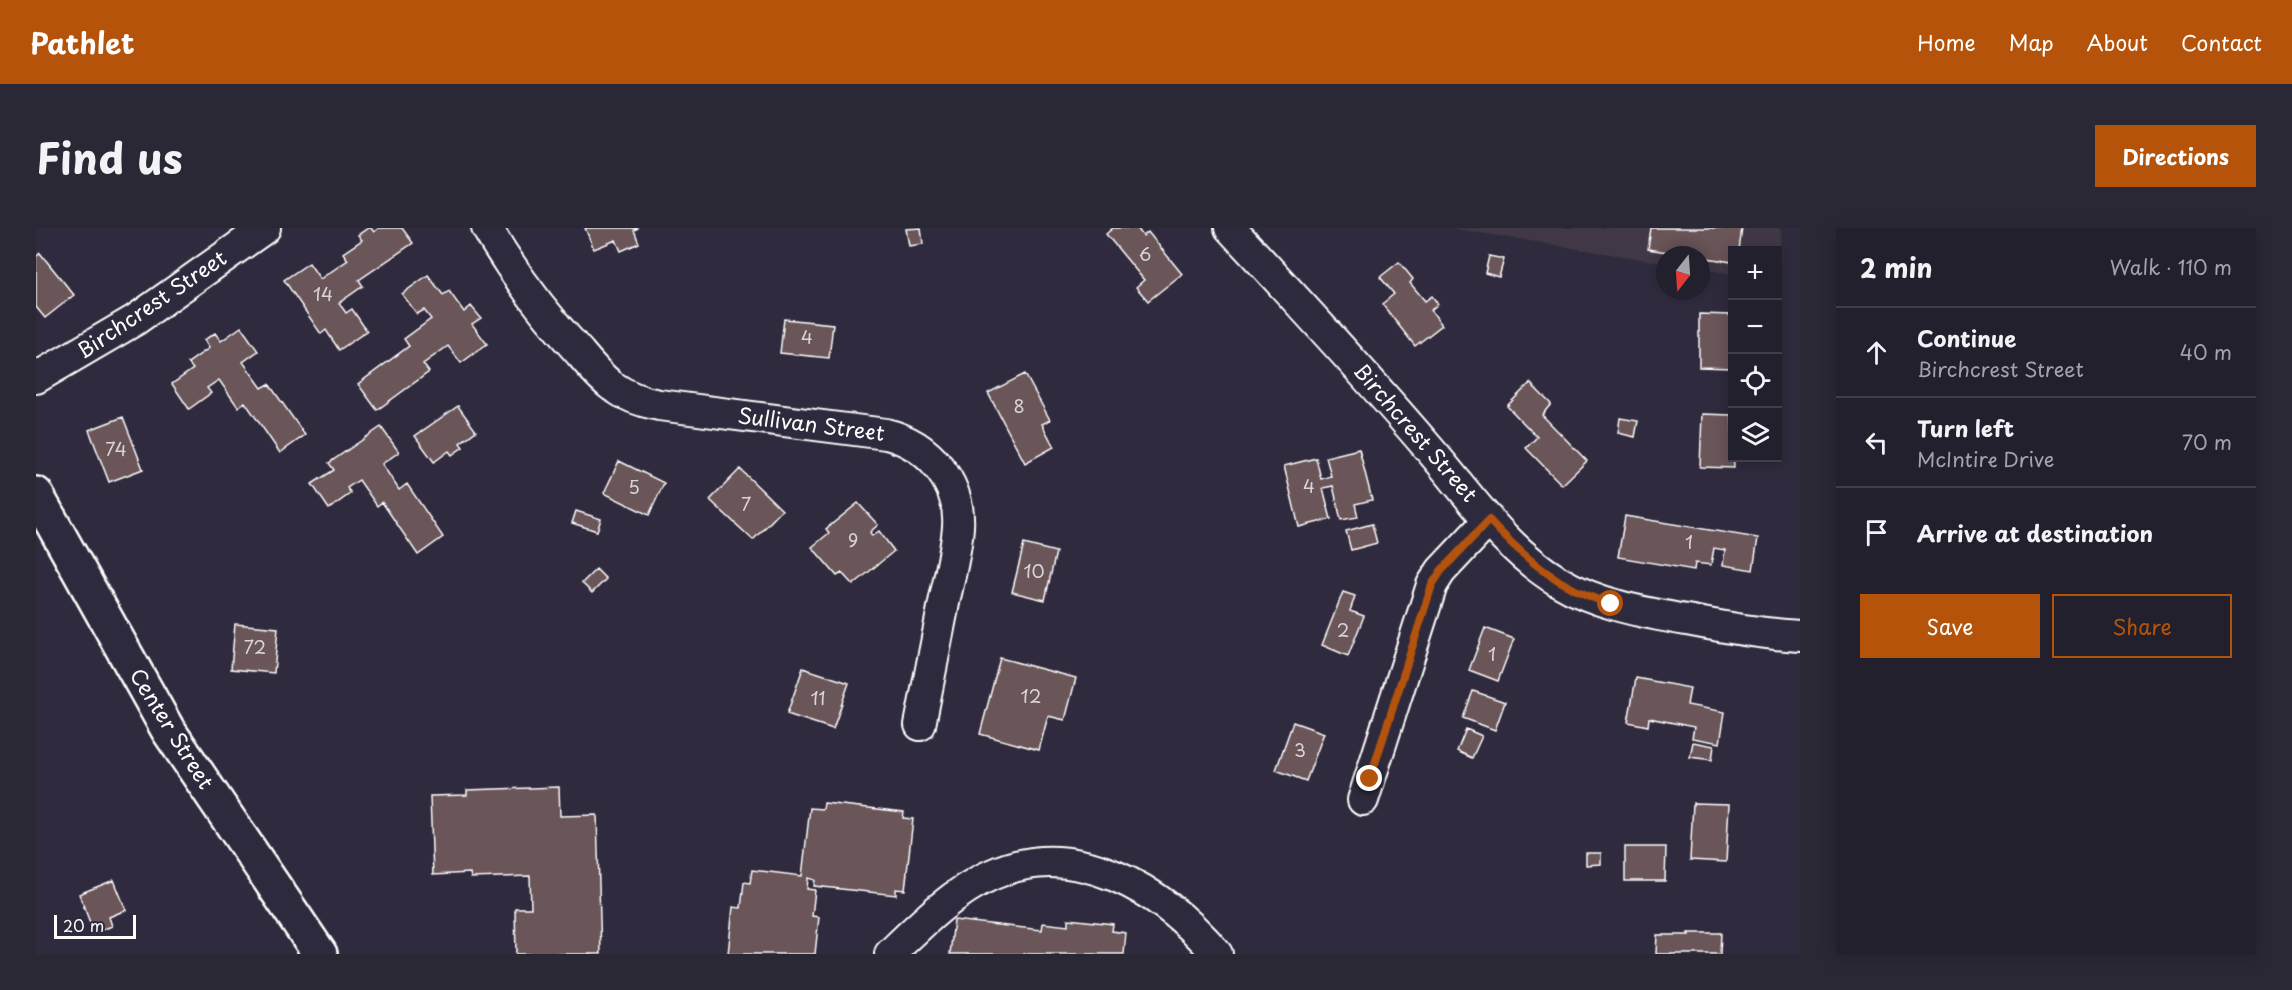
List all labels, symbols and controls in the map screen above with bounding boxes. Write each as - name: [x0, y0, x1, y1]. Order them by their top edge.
- text: Pathlet: [30, 21, 134, 64]
- text: Home: [1917, 26, 1976, 58]
- text: Map: [2009, 26, 2054, 58]
- text: About: [2087, 26, 2148, 58]
- text: Contact: [2181, 26, 2262, 58]
- text: Find us: [36, 125, 183, 188]
- button: Directions: [2095, 125, 2256, 187]
- house number: 6: [1139, 240, 1151, 267]
- street label: Birchcrest Street: [69, 241, 232, 366]
- north arrow: [1656, 246, 1710, 300]
- map controls: [1728, 246, 1782, 462]
- button: +: [1728, 246, 1782, 300]
- text: 2 min: [1860, 248, 1933, 287]
- text: Walk · 110 m: [2110, 252, 2232, 282]
- house number: 14: [313, 280, 333, 307]
- button: −: [1728, 300, 1782, 354]
- text: Continue: [1917, 321, 2016, 354]
- house number: 4: [801, 323, 813, 350]
- icon: ahead: [1860, 336, 1893, 369]
- text: 40 m: [2180, 337, 2232, 367]
- button: locate: [1728, 354, 1782, 408]
- text: Birchcrest Street: [1917, 354, 2084, 384]
- street label: Birchcrest Street: [1347, 355, 1486, 508]
- house number: 8: [1013, 392, 1025, 419]
- street label: Sullivan Street: [736, 398, 886, 448]
- button: layers: [1728, 408, 1782, 462]
- text: Turn left: [1917, 411, 2014, 444]
- icon: left: [1860, 426, 1893, 459]
- text: 70 m: [2182, 427, 2232, 457]
- house number: 74: [105, 435, 127, 462]
- text: McIntire Drive: [1917, 444, 2054, 474]
- house number: 4: [1303, 472, 1315, 499]
- house number: 5: [628, 473, 640, 500]
- house number: 7: [741, 490, 751, 517]
- icon: arrive: [1860, 516, 1893, 549]
- text: Arrive at destination: [1917, 516, 2153, 549]
- house number: 9: [848, 526, 858, 553]
- house number: 1: [1685, 528, 1693, 555]
- house number: 10: [1023, 557, 1045, 584]
- route start: [1597, 590, 1623, 616]
- button: Save: [1860, 594, 2040, 658]
- button: Share: [2052, 594, 2232, 658]
- house number: 2: [1337, 616, 1349, 643]
- house number: 72: [244, 633, 266, 660]
- house number: 1: [1488, 640, 1496, 667]
- street label: Center Street: [123, 661, 223, 795]
- house number: 12: [1021, 682, 1041, 709]
- house number: 11: [810, 684, 826, 711]
- house number: 3: [1294, 736, 1306, 763]
- route end: [1356, 765, 1382, 791]
- scale bar: [54, 912, 136, 940]
- text: 20 m: [63, 913, 104, 937]

